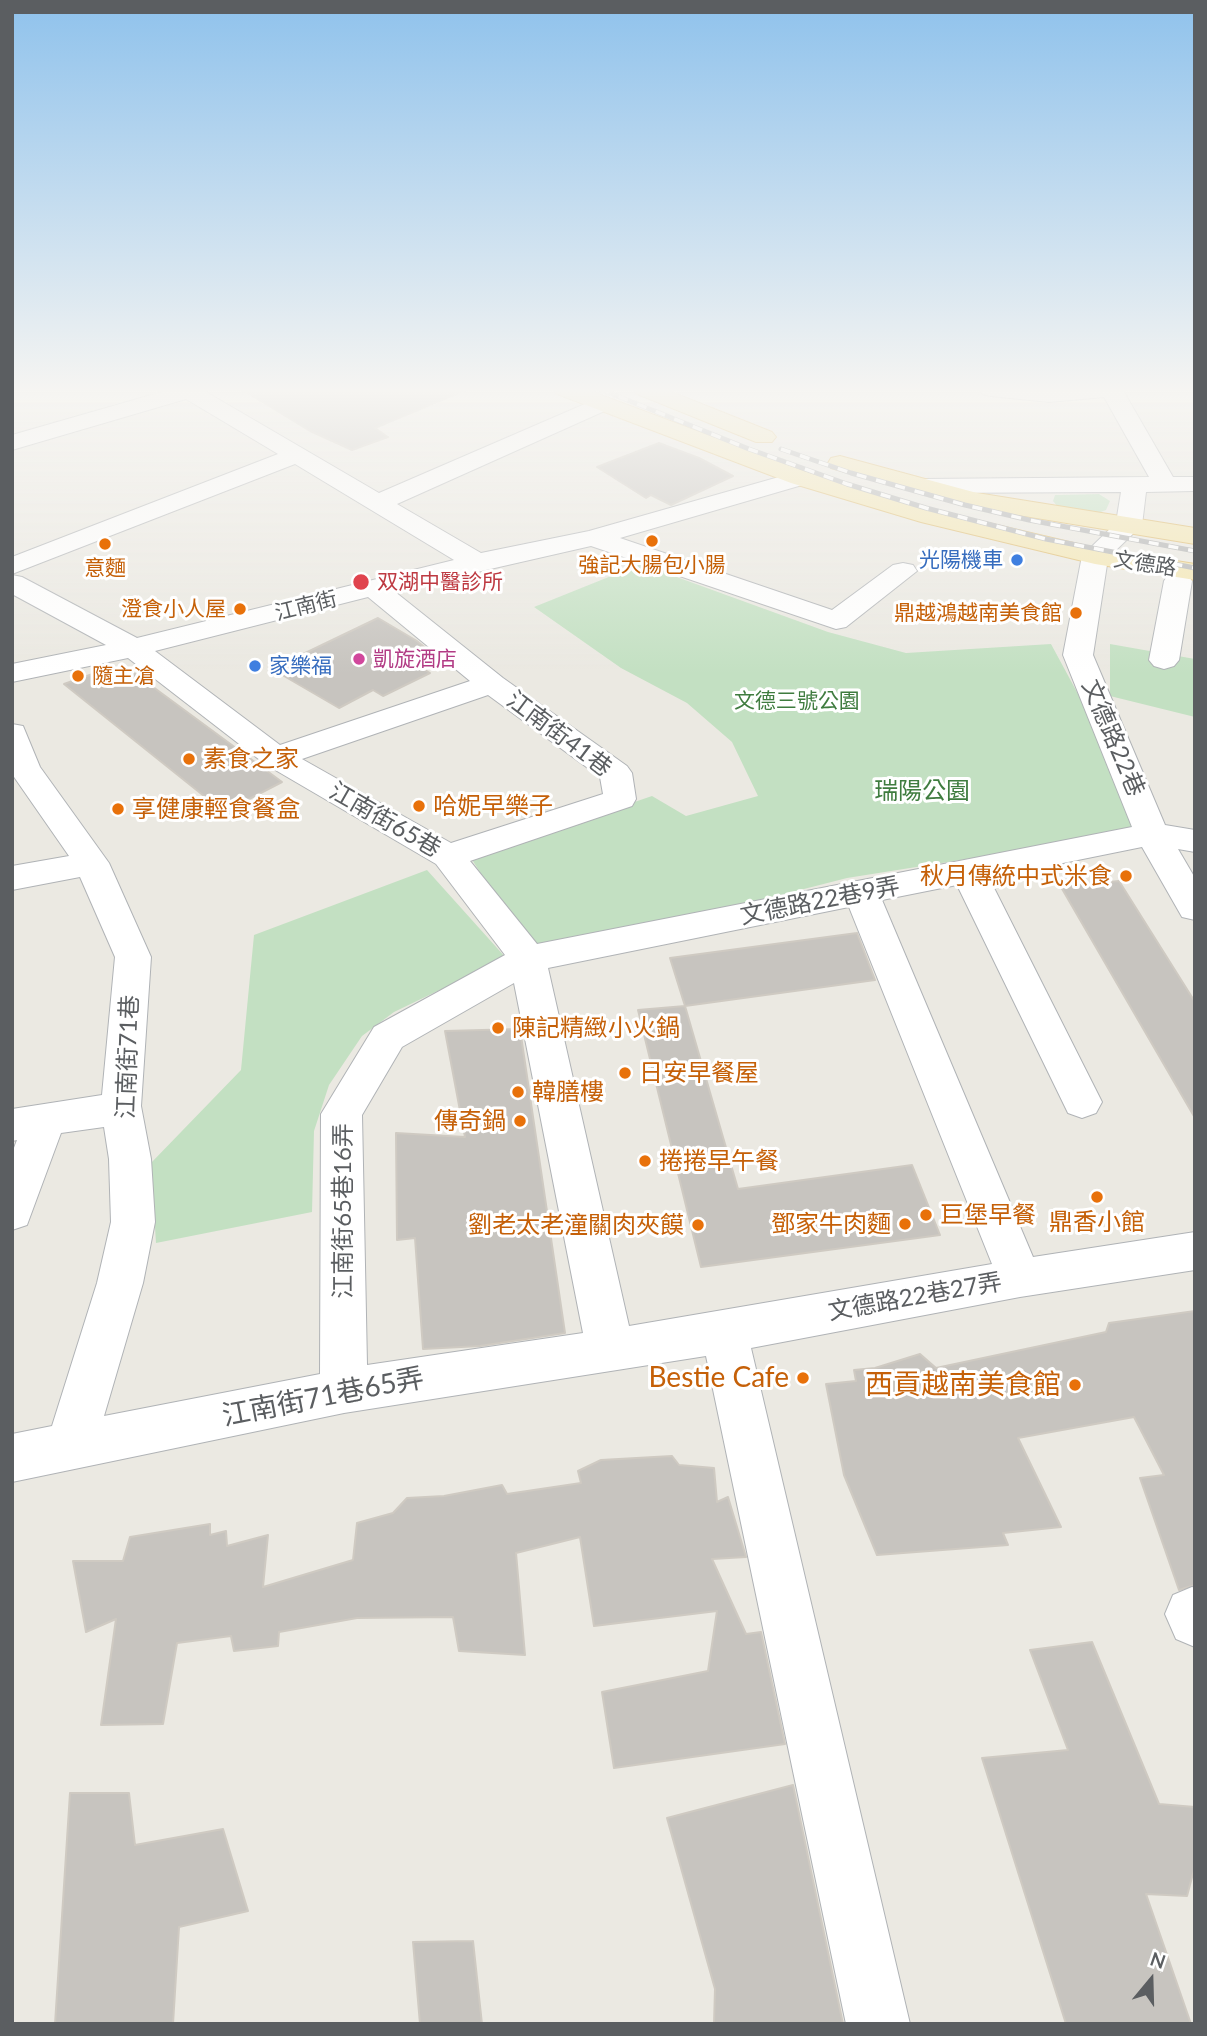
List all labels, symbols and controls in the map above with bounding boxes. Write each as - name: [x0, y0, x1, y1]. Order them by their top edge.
- marker: 強記大腸包小腸: [644, 533, 660, 549]
- marker: 意麵: [97, 536, 113, 552]
- place label: 光陽機車: [919, 547, 1003, 573]
- street label: 文德路: [1112, 547, 1178, 581]
- place label: 強記大腸包小腸: [579, 552, 725, 578]
- marker: 光陽機車: [1009, 552, 1025, 568]
- place label: 意麵: [84, 555, 126, 581]
- place label: 双湖中醫診所: [377, 569, 503, 595]
- marker: 双湖中醫診所: [351, 572, 371, 592]
- street label: 江南街: [272, 586, 340, 626]
- place label: 澄食小人屋: [121, 596, 226, 622]
- place label: 鼎越鴻越南美食館: [894, 600, 1062, 626]
- marker: 澄食小人屋: [232, 601, 248, 617]
- marker: 鼎越鴻越南美食館: [1068, 605, 1084, 621]
- place label: 凱旋酒店: [373, 646, 457, 672]
- marker: 凱旋酒店: [351, 651, 367, 667]
- place label: 家樂福: [269, 653, 332, 679]
- marker: 家樂福: [247, 658, 263, 674]
- place label: 隨主凔: [92, 663, 155, 689]
- marker: 隨主凔: [70, 668, 86, 684]
- street label: 文德路22巷: [1076, 675, 1150, 801]
- street label: 江南街41巷: [501, 685, 617, 783]
- park label: 文德三號公園: [734, 688, 860, 714]
- place label: 素食之家: [203, 745, 299, 773]
- marker: 素食之家: [181, 751, 197, 767]
- street label: 江南街65巷: [324, 777, 446, 863]
- park label: 瑞陽公園: [874, 777, 970, 805]
- place label: 哈妮早樂子: [433, 792, 553, 820]
- place label: 享健康輕食餐盒: [132, 795, 300, 823]
- marker: 哈妮早樂子: [411, 798, 427, 814]
- marker: 享健康輕食餐盒: [110, 801, 126, 817]
- place label: 秋月傳統中式米食: [920, 862, 1112, 890]
- marker: 秋月傳統中式米食: [1118, 868, 1134, 884]
- street label: 文德路22巷9弄: [738, 871, 902, 931]
- street label: 江南街71巷: [111, 995, 145, 1119]
- place label: 陳記精緻小火鍋: [512, 1014, 680, 1042]
- marker: 陳記精緻小火鍋: [490, 1020, 506, 1036]
- place label: 日安早餐屋: [639, 1059, 759, 1087]
- marker: 日安早餐屋: [617, 1065, 633, 1081]
- place label: 韓膳樓: [532, 1078, 604, 1106]
- marker: 韓膳樓: [510, 1084, 526, 1100]
- place label: 傳奇鍋: [434, 1107, 506, 1135]
- marker: 傳奇鍋: [512, 1113, 528, 1129]
- street label: 江南街65巷16弄: [329, 1123, 357, 1299]
- place label: 捲捲早午餐: [659, 1147, 779, 1175]
- marker: 捲捲早午餐: [637, 1153, 653, 1169]
- marker: 鼎香小館: [1089, 1189, 1105, 1205]
- place label: 巨堡早餐: [940, 1201, 1036, 1229]
- marker: 巨堡早餐: [918, 1207, 934, 1223]
- place label: 鼎香小館: [1049, 1208, 1145, 1236]
- place label: 鄧家牛肉麵: [771, 1210, 891, 1238]
- place label: 劉老太老潼關肉夾饃: [468, 1211, 684, 1239]
- marker: 鄧家牛肉麵: [897, 1216, 913, 1232]
- marker: 劉老太老潼關肉夾饃: [690, 1217, 706, 1233]
- street label: 文德路22巷27弄: [826, 1268, 1004, 1326]
- street label: 江南街71巷65弄: [219, 1361, 427, 1433]
- place label: Bestie Cafe: [648, 1361, 789, 1395]
- place label: 西貢越南美食館: [865, 1368, 1061, 1402]
- marker: Bestie Cafe: [795, 1370, 811, 1386]
- marker: 西貢越南美食館: [1067, 1377, 1083, 1393]
- north arrow: [1116, 1945, 1186, 2015]
- text: N: [1147, 1946, 1169, 1973]

